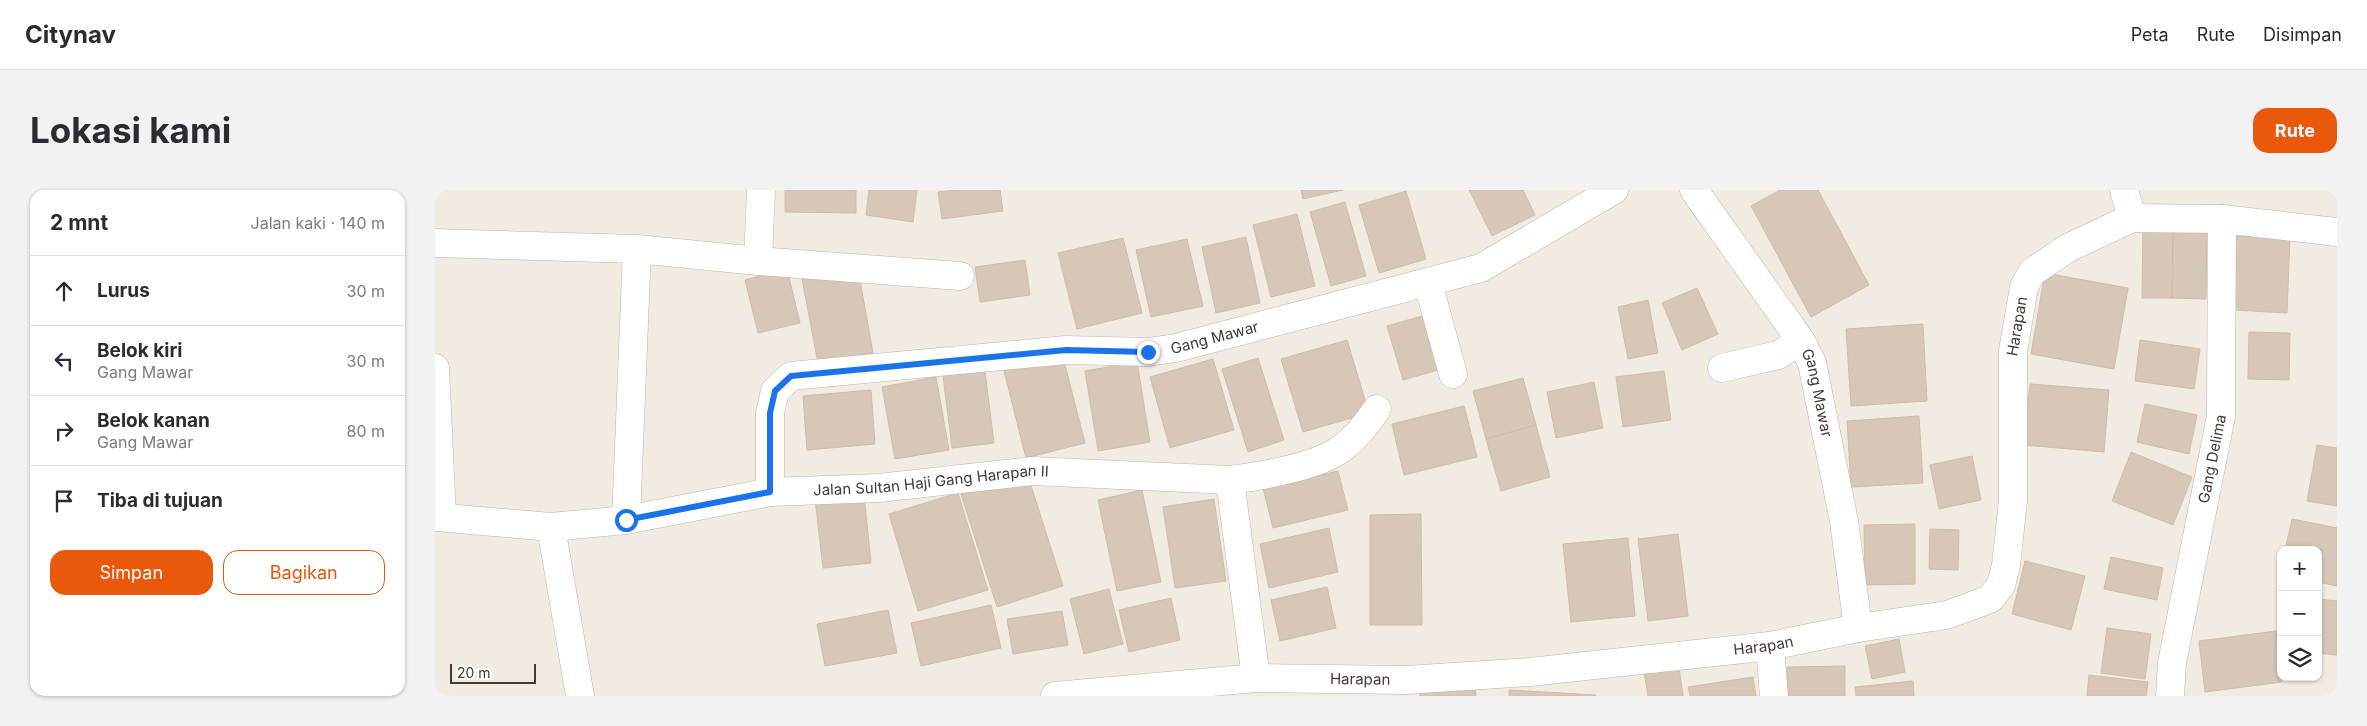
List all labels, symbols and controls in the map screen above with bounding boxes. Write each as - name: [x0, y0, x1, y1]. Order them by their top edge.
- text: Citynav: [25, 20, 116, 49]
- text: Peta: [2131, 24, 2169, 45]
- text: Rute: [2197, 24, 2235, 45]
- text: Disimpan: [2263, 24, 2342, 45]
- button: Rute: [2253, 108, 2337, 153]
- text: Lokasi kami: [30, 109, 231, 151]
- text: 2 mnt: [50, 210, 108, 235]
- text: Jalan kaki · 140 m: [251, 213, 385, 233]
- icon: ahead: [50, 277, 78, 305]
- text: Lurus: [97, 279, 150, 302]
- text: 30 m: [347, 281, 385, 301]
- street label: Harapan: [2002, 295, 2031, 358]
- street label: Gang Mawar: [1168, 317, 1261, 358]
- text: Belok kiri: [97, 339, 182, 362]
- route end: [1137, 341, 1160, 364]
- street label: Gang Mawar: [1797, 345, 1837, 439]
- icon: left: [50, 347, 78, 375]
- text: 30 m: [347, 351, 385, 371]
- text: Gang Mawar: [97, 362, 193, 382]
- text: Belok kanan: [97, 409, 210, 432]
- street label: Gang Delima: [2194, 413, 2230, 505]
- icon: right: [50, 417, 78, 445]
- text: 80 m: [346, 421, 385, 441]
- text: Gang Mawar: [97, 432, 193, 452]
- street label: Jalan Sultan Haji Gang Harapan II: [813, 461, 1049, 499]
- icon: arrive: [50, 487, 78, 515]
- text: Tiba di tujuan: [97, 489, 223, 512]
- route start: [615, 509, 638, 532]
- map controls: [2277, 546, 2322, 681]
- button: +: [2277, 546, 2322, 591]
- button: Simpan: [50, 550, 213, 595]
- button: Bagikan: [223, 550, 385, 595]
- button: −: [2277, 591, 2322, 636]
- street label: Harapan: [1732, 631, 1795, 659]
- button: layers: [2277, 636, 2322, 681]
- scale bar: [450, 661, 536, 684]
- text: 20 m: [457, 664, 491, 681]
- street label: Harapan: [1330, 669, 1390, 689]

